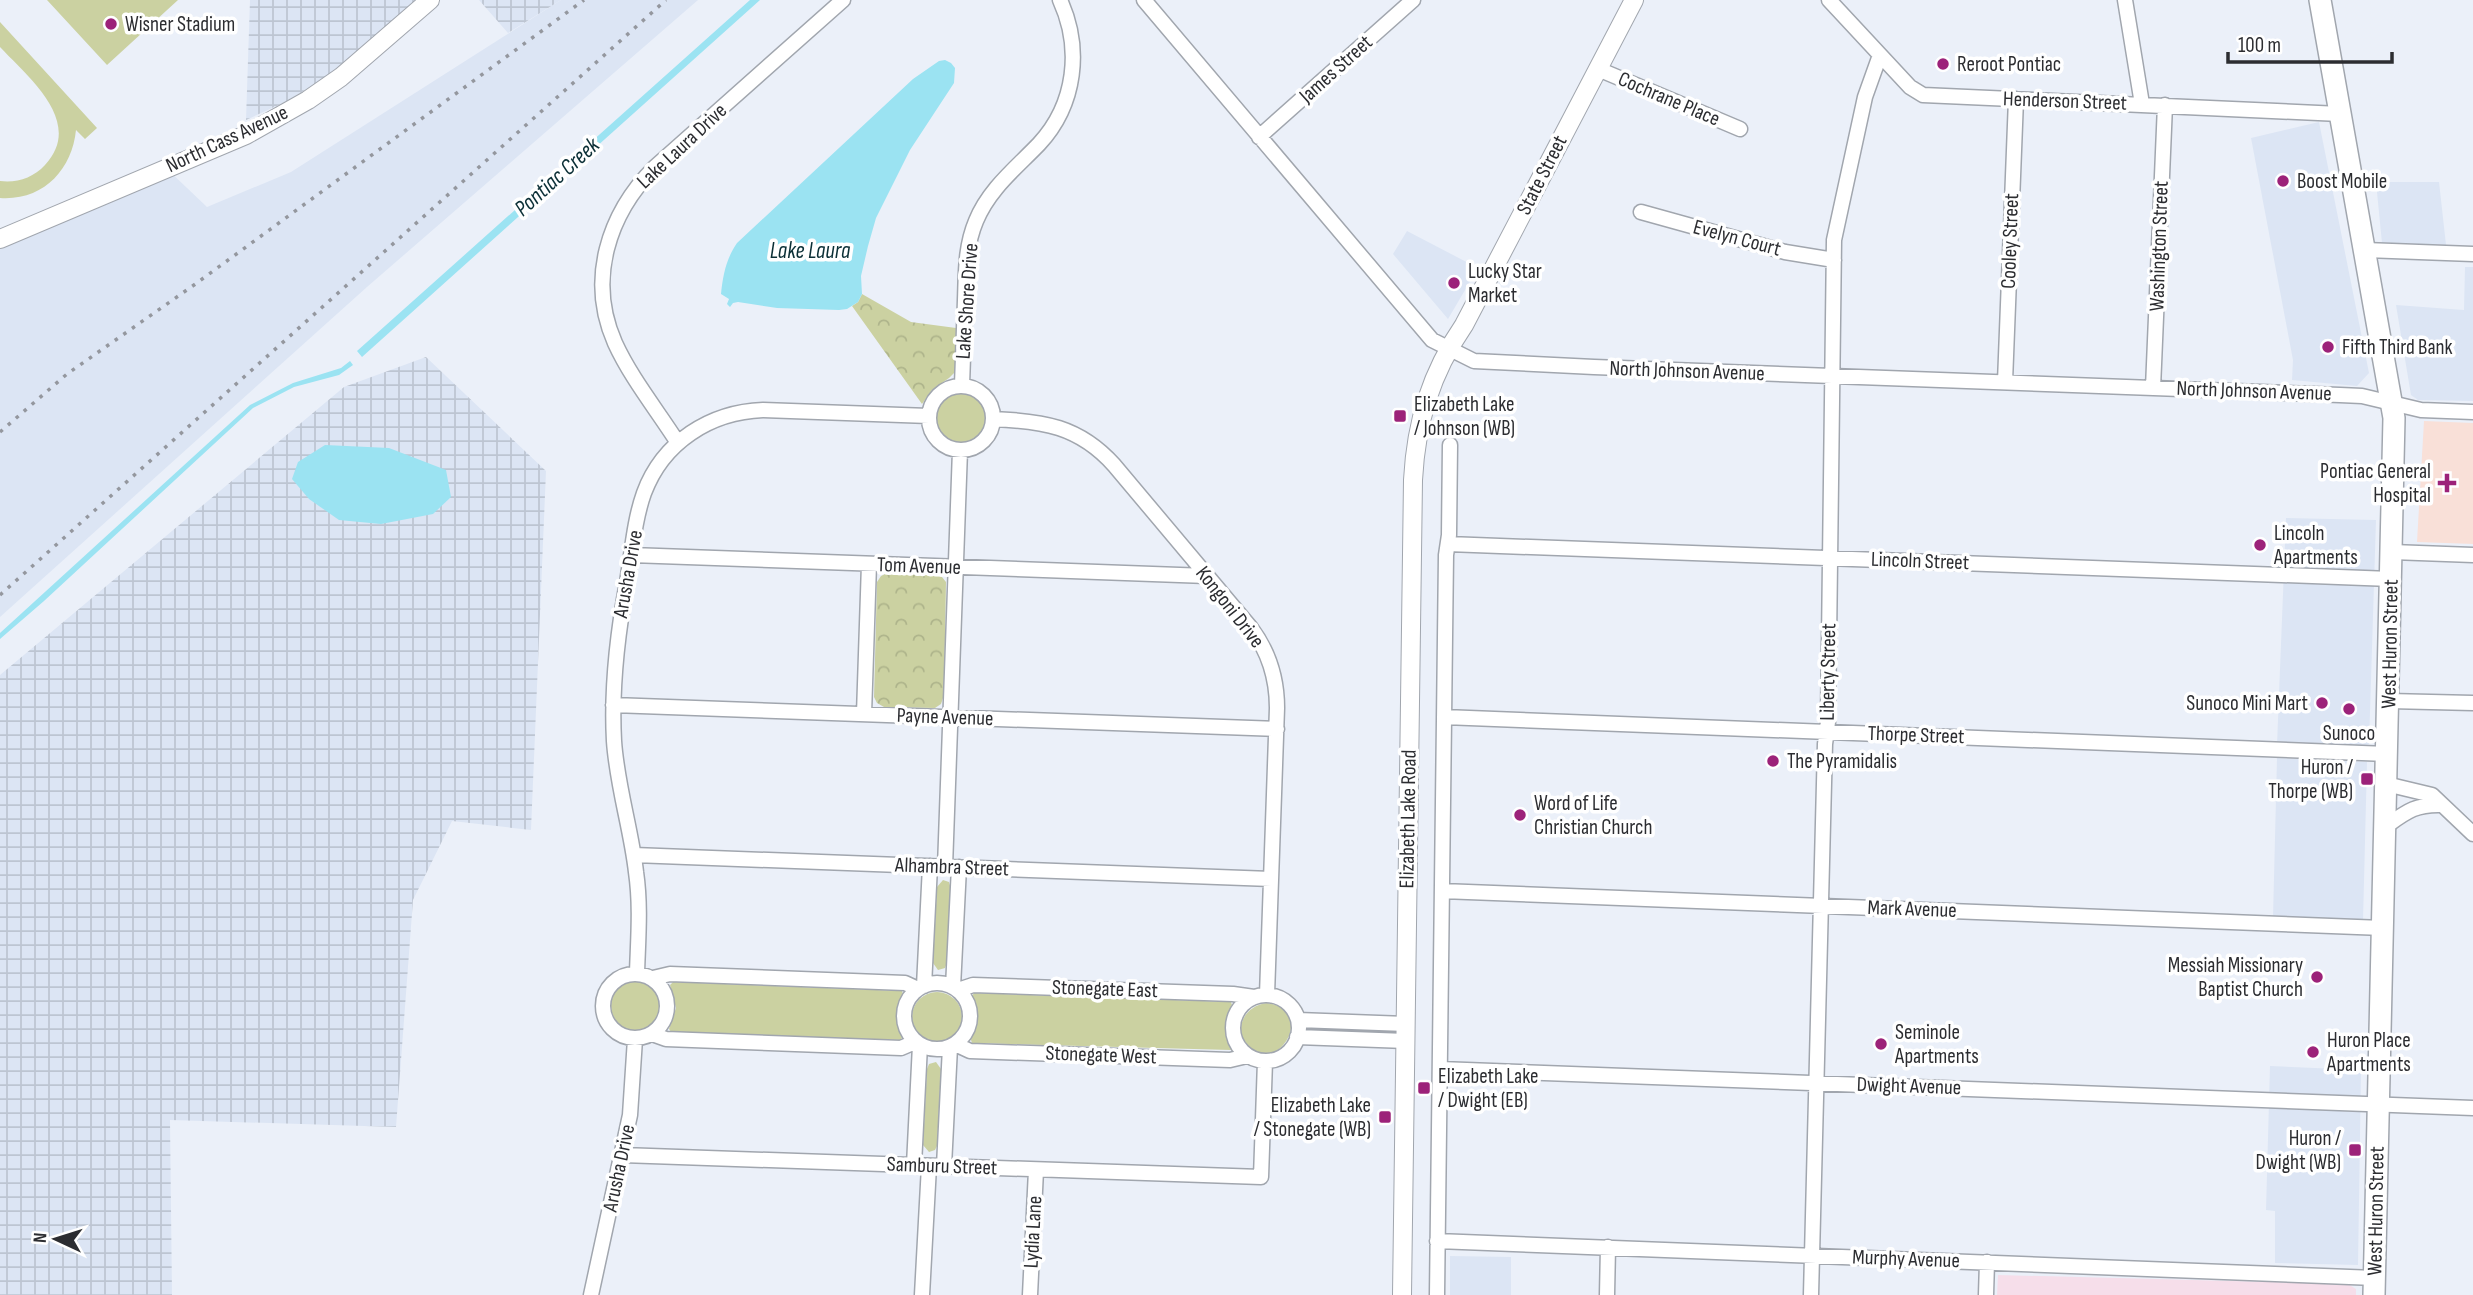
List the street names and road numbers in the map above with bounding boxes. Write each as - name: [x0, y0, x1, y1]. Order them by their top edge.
- street label: James Street: [1294, 30, 1378, 109]
- street label: Cochrane Place: [1614, 66, 1724, 132]
- street label: Henderson Street: [2003, 86, 2127, 116]
- street label: Lake Laura Drive: [632, 98, 732, 194]
- street label: North Cass Avenue: [162, 100, 292, 178]
- street label: State Street: [1511, 131, 1573, 219]
- street label: Washington Street: [2144, 180, 2174, 312]
- street label: Cooley Street: [1996, 193, 2024, 289]
- street label: Evelyn Court: [1691, 214, 1783, 262]
- street label: Lake Shore Drive: [950, 242, 984, 360]
- street label: North Johnson Avenue: [1609, 356, 1765, 386]
- street label: North Johnson Avenue: [2176, 376, 2332, 406]
- street label: Arusha Drive: [608, 528, 648, 621]
- street label: Lincoln Street: [1870, 547, 1970, 575]
- street label: Tom Avenue: [877, 552, 961, 580]
- street label: Kongoni Drive: [1190, 561, 1270, 653]
- street label: West Huron Street: [2376, 579, 2404, 709]
- street label: Liberty Street: [1815, 623, 1841, 721]
- street label: Payne Avenue: [896, 703, 994, 731]
- street label: Thorpe Street: [1867, 721, 1965, 749]
- street label: Elizabeth Lake Road: [1394, 749, 1422, 889]
- street label: Alhambra Street: [894, 852, 1009, 881]
- street label: Mark Avenue: [1867, 895, 1957, 923]
- street label: Stonegate East: [1052, 975, 1158, 1003]
- street label: Stonegate West: [1045, 1041, 1157, 1069]
- street label: Dwight Avenue: [1856, 1072, 1962, 1100]
- street label: Arusha Drive: [597, 1122, 640, 1215]
- street label: West Huron Street: [2362, 1146, 2390, 1276]
- street label: Samburu Street: [886, 1152, 998, 1180]
- street label: Lydia Lane: [1019, 1195, 1047, 1269]
- street label: Murphy Avenue: [1852, 1245, 1960, 1273]

